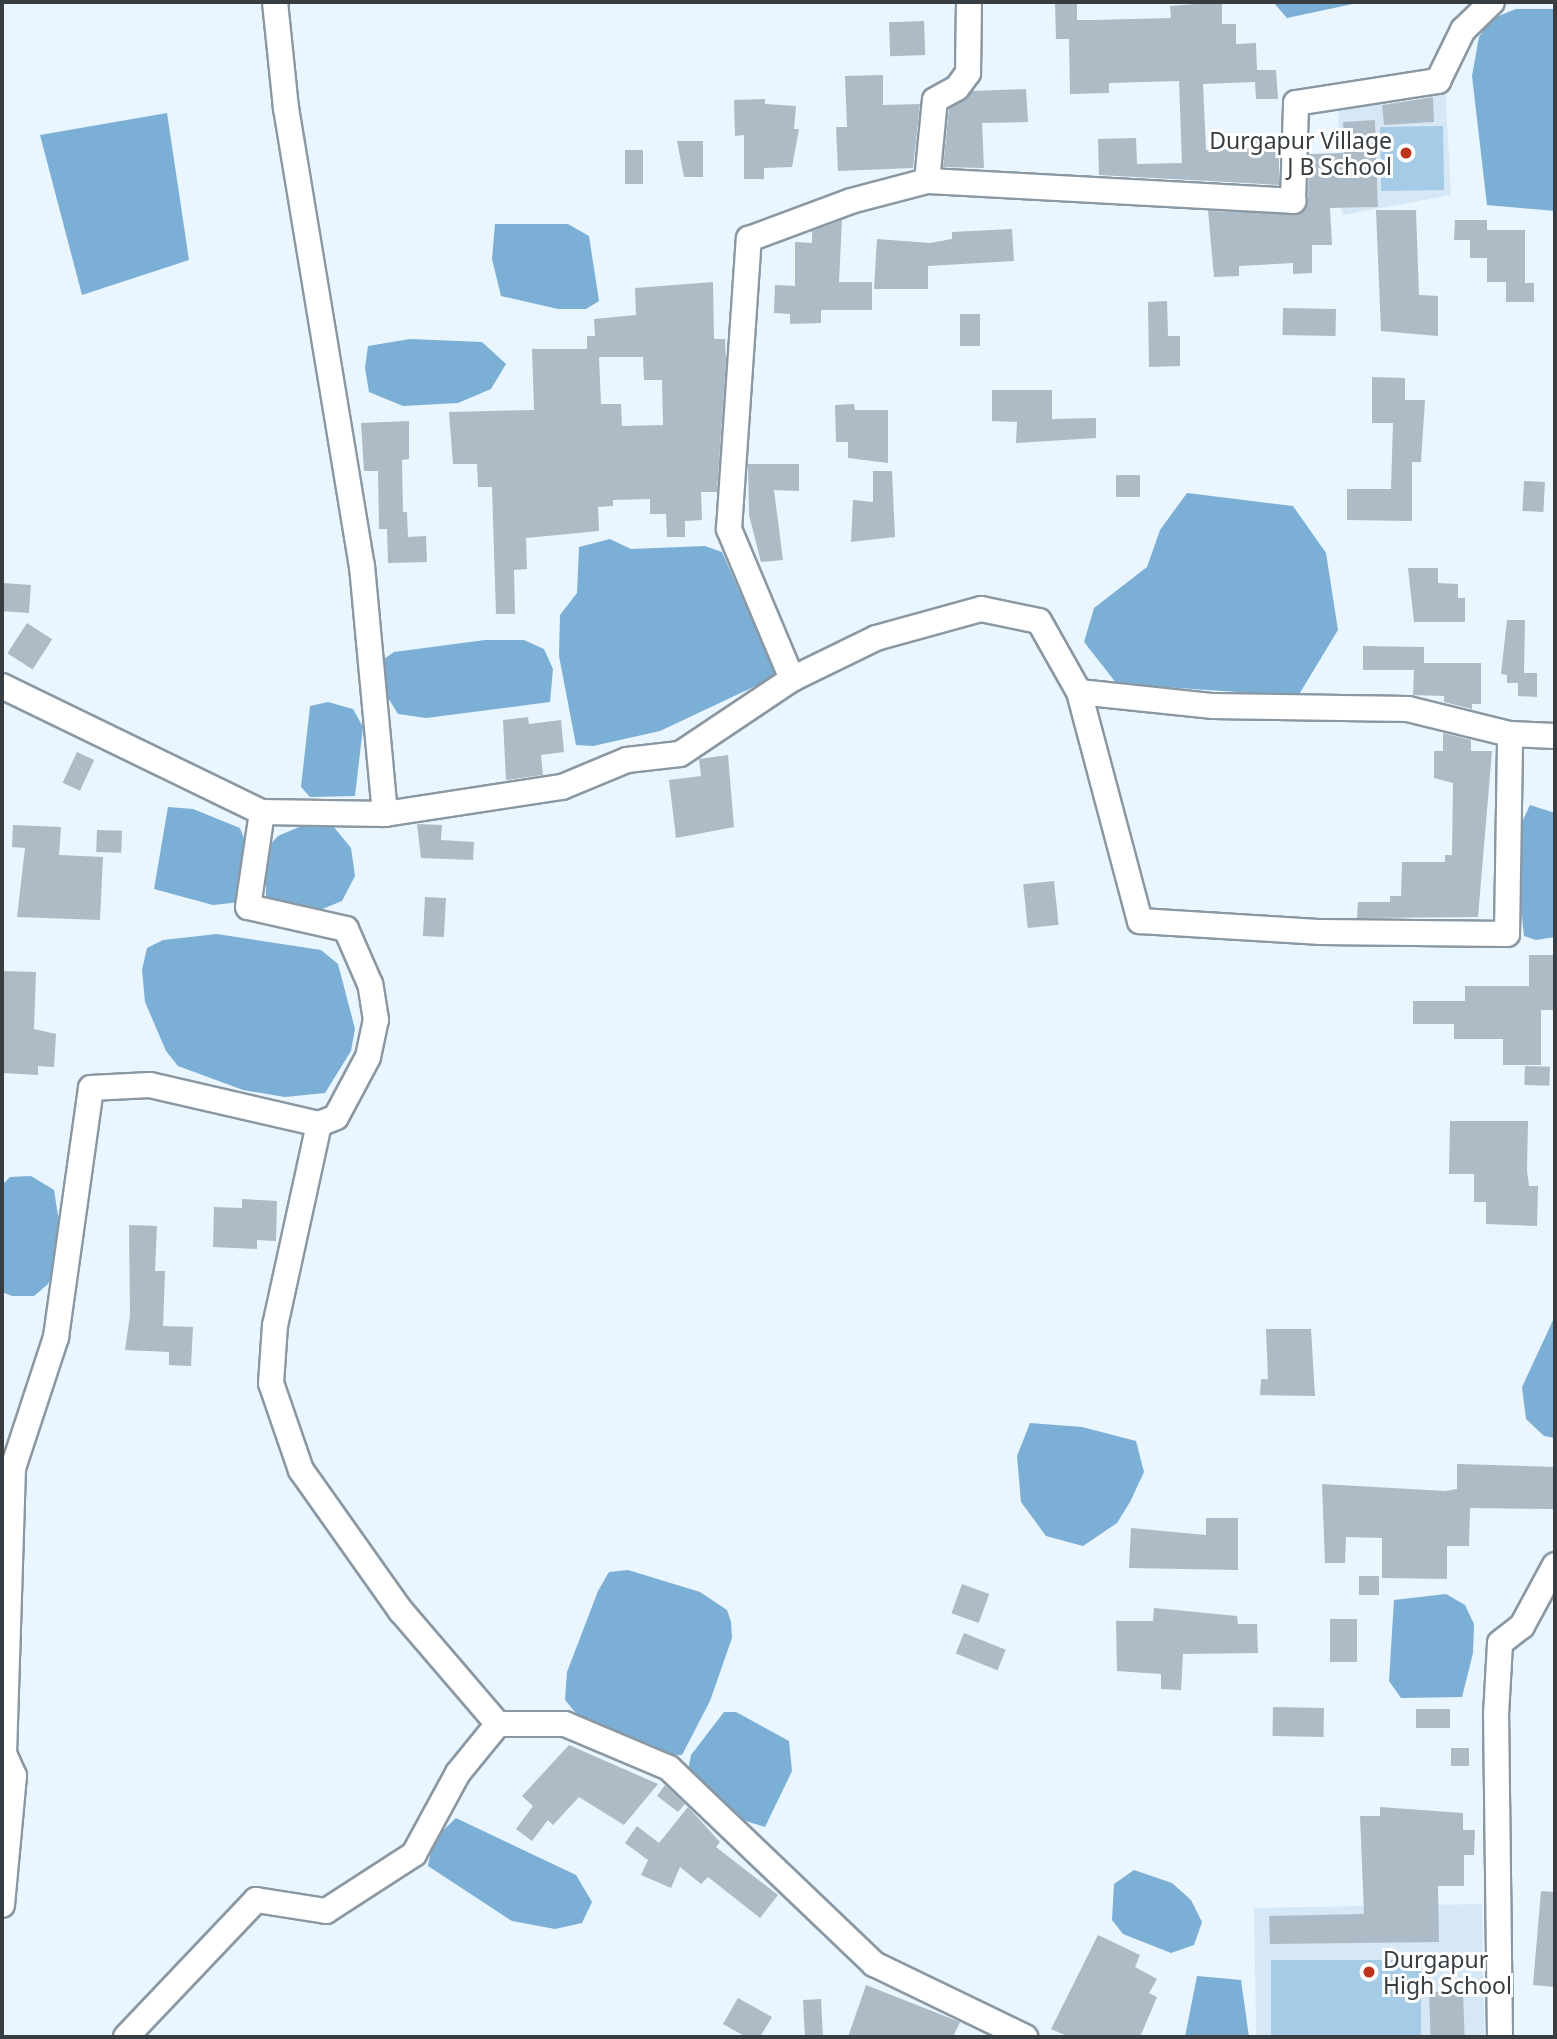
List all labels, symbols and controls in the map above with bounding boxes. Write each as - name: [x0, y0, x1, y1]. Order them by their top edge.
- place label: Durgapur Village J B School: [1209, 126, 1392, 180]
- marker: Durgapur Village J B School: [1398, 145, 1414, 161]
- place label: Durgapur High School: [1383, 1945, 1512, 1999]
- marker: Durgapur High School: [1361, 1964, 1377, 1980]

